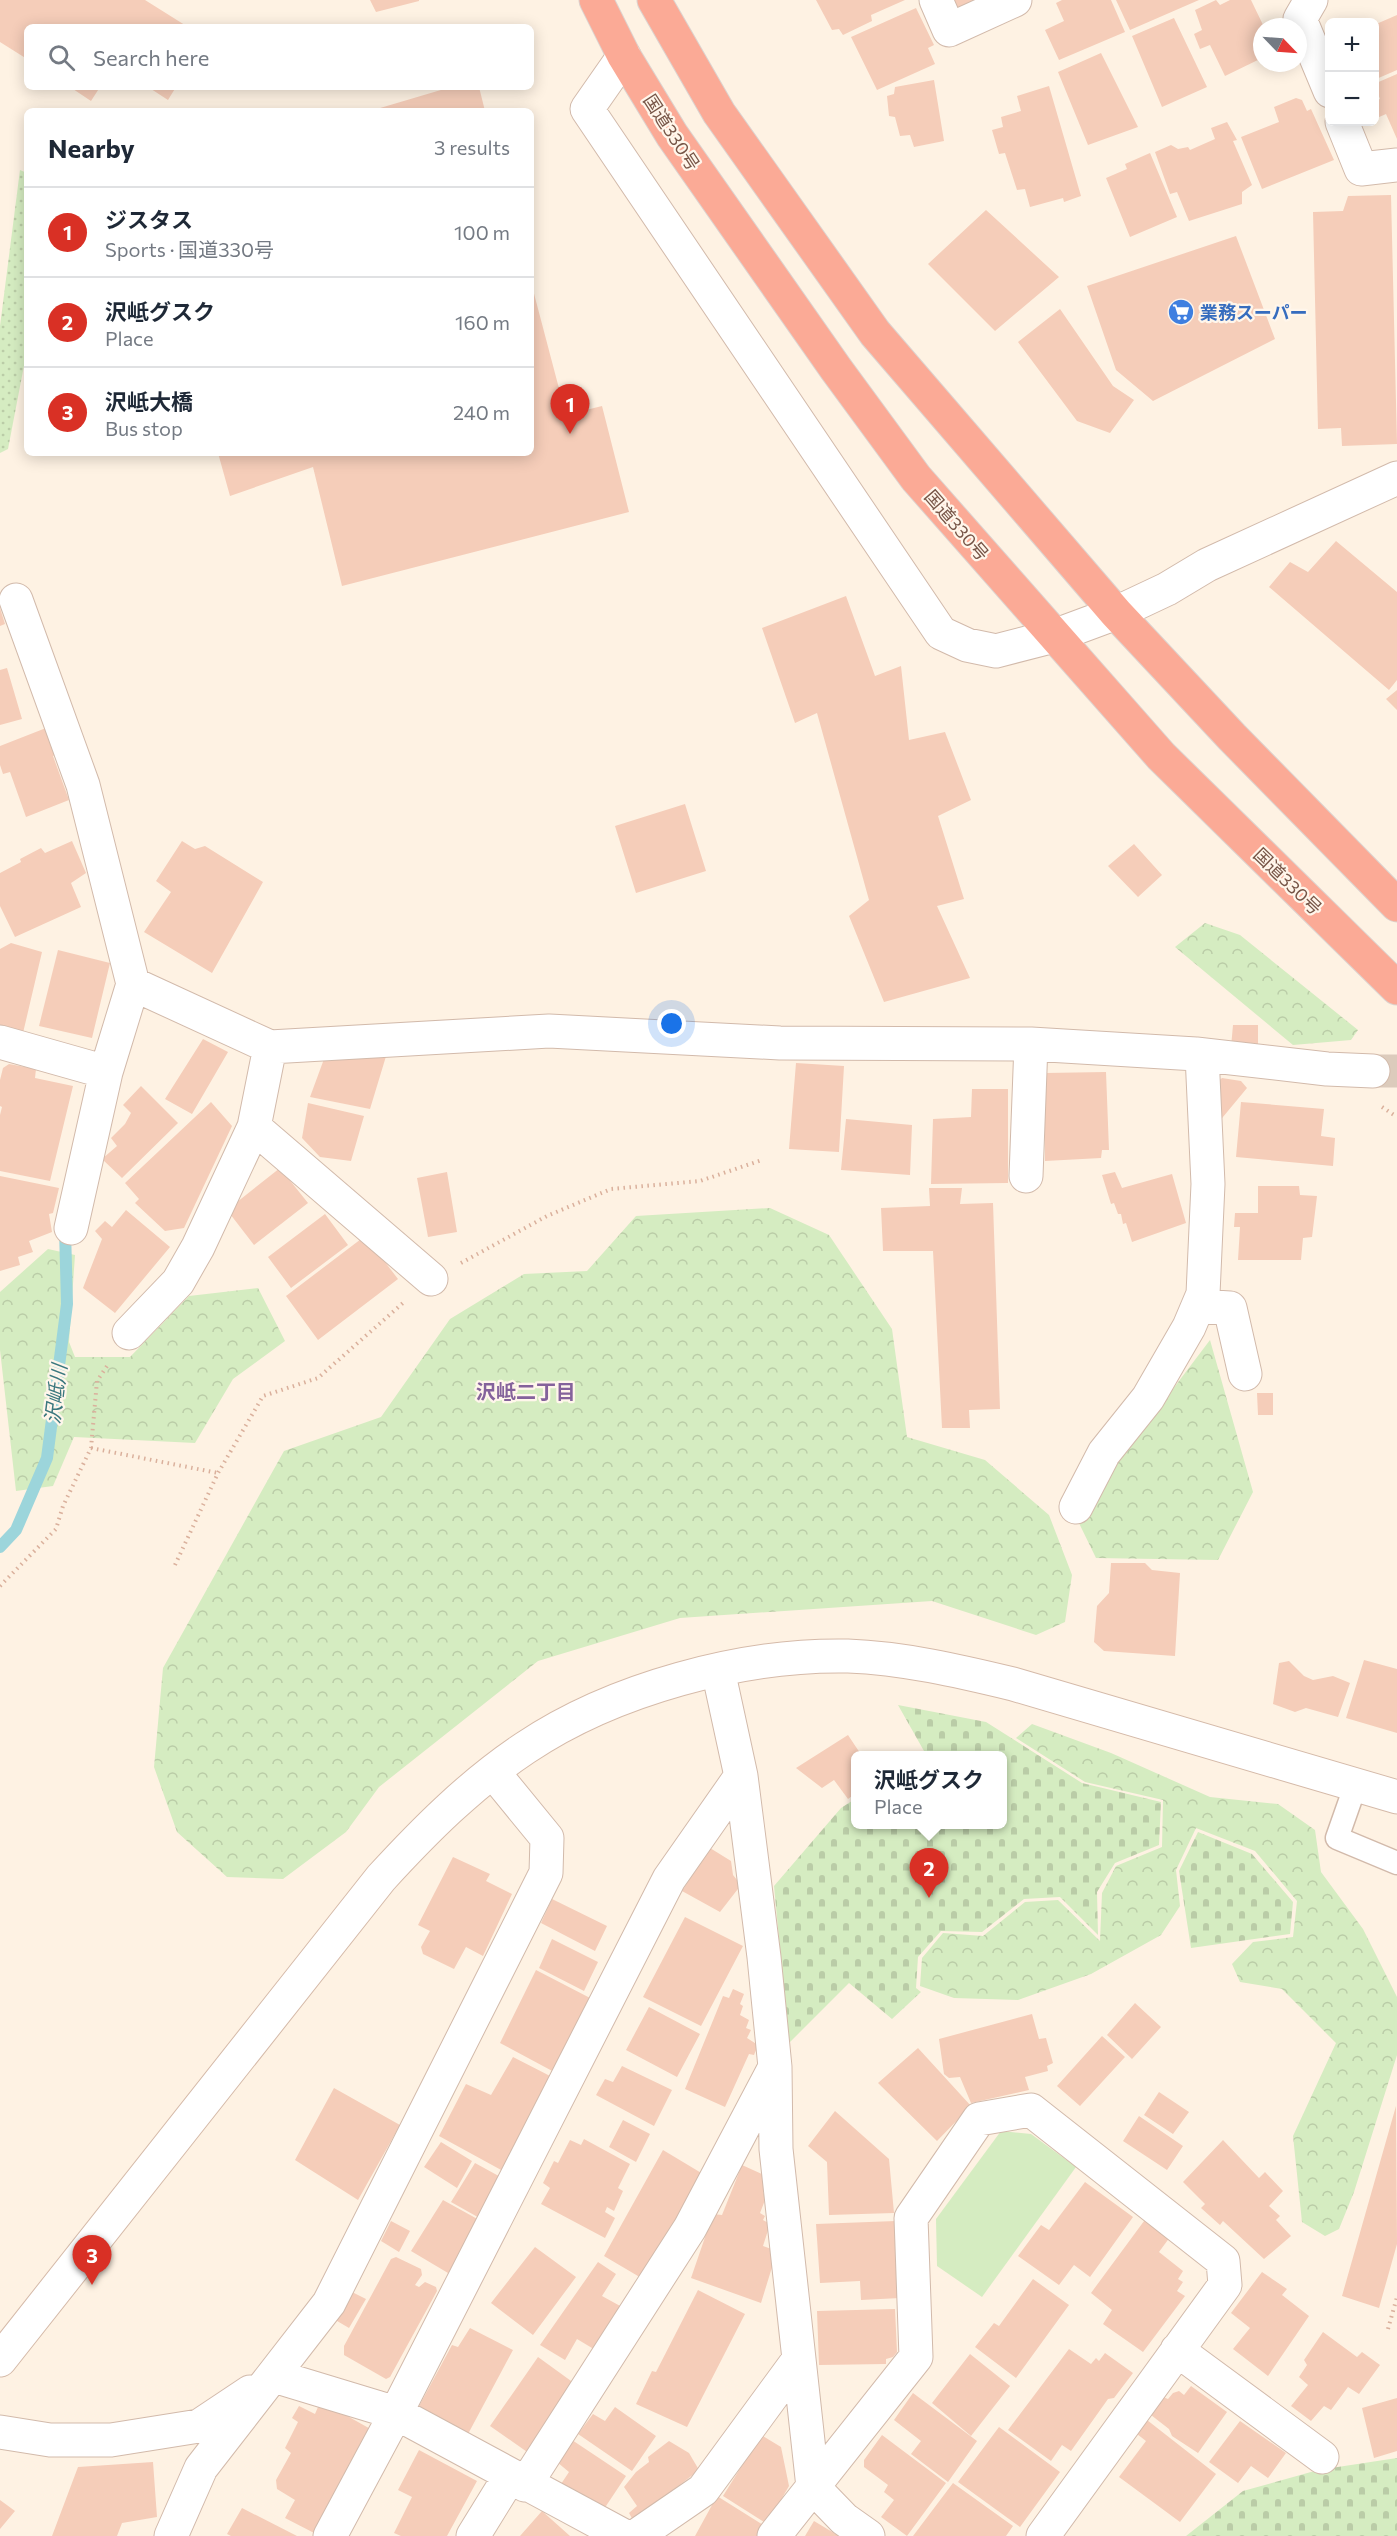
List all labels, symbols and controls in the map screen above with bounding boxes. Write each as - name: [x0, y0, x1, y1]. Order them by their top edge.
- north arrow: [1253, 18, 1307, 72]
- map controls: [1325, 18, 1379, 126]
- button: +: [1325, 18, 1379, 72]
- search box: [24, 24, 534, 90]
- icon: search: [45, 41, 78, 74]
- text: Search here: [93, 44, 209, 71]
- button: −: [1325, 72, 1379, 126]
- street label: 国道330号: [639, 90, 705, 174]
- text: Nearby: [48, 132, 135, 163]
- text: 3 results: [434, 135, 510, 159]
- text: ジスタス: [105, 206, 193, 233]
- text: 1: [63, 220, 72, 244]
- text: 100 m: [454, 220, 510, 244]
- text: Sports · 国道330号: [105, 237, 274, 261]
- supermarket icon: 業務スーパー: [1166, 297, 1196, 327]
- text: 沢岻グスク: [105, 298, 215, 325]
- place label: 業務スーパー: [1200, 301, 1308, 323]
- text: 2: [62, 310, 73, 334]
- text: 160 m: [455, 310, 510, 334]
- text: Place: [105, 326, 154, 350]
- pin: 1: [550, 384, 590, 434]
- text: 沢岻大橋: [105, 388, 193, 415]
- text: 3: [62, 400, 73, 424]
- text: 240 m: [453, 400, 510, 424]
- text: Bus stop: [105, 416, 183, 440]
- street label: 国道330号: [920, 485, 994, 565]
- street label: 国道330号: [1249, 843, 1327, 919]
- your location: [657, 1009, 686, 1038]
- water label: 沢岻川: [39, 1361, 71, 1425]
- district label: 沢岻二丁目: [476, 1379, 576, 1403]
- popup: [851, 1751, 1007, 1829]
- text: 沢岻グスク: [874, 1766, 984, 1793]
- text: Place: [874, 1794, 923, 1818]
- pin: 2: [910, 1848, 948, 1898]
- pin: 3: [72, 2236, 112, 2285]

